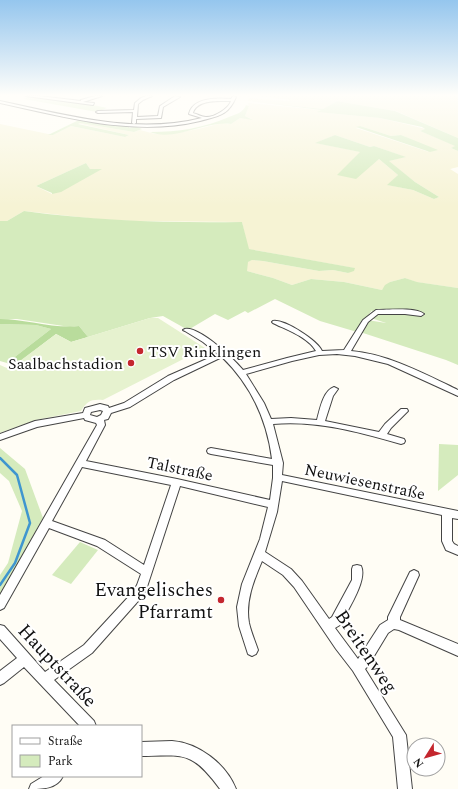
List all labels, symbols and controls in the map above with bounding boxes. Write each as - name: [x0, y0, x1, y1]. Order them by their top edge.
- place label: TSV Rinklingen: [148, 340, 261, 364]
- marker: TSV Rinklingen: [135, 346, 145, 356]
- place label: Saalbachstadion: [8, 352, 123, 376]
- marker: Saalbachstadion: [126, 358, 136, 368]
- street label: Talstraße: [145, 450, 215, 488]
- street label: Neuwiesenstraße: [302, 457, 427, 506]
- place label: Evangelisches Pfarramt: [95, 576, 213, 627]
- marker: Evangelisches Pfarramt: [216, 595, 226, 605]
- street label: Breitenweg: [327, 604, 405, 700]
- street label: Hauptstraße: [10, 618, 103, 714]
- legend: [12, 725, 142, 777]
- text: Straße: [48, 732, 83, 751]
- north arrow: [406, 737, 446, 777]
- text: Park: [48, 752, 73, 771]
- text: N: [409, 754, 428, 771]

